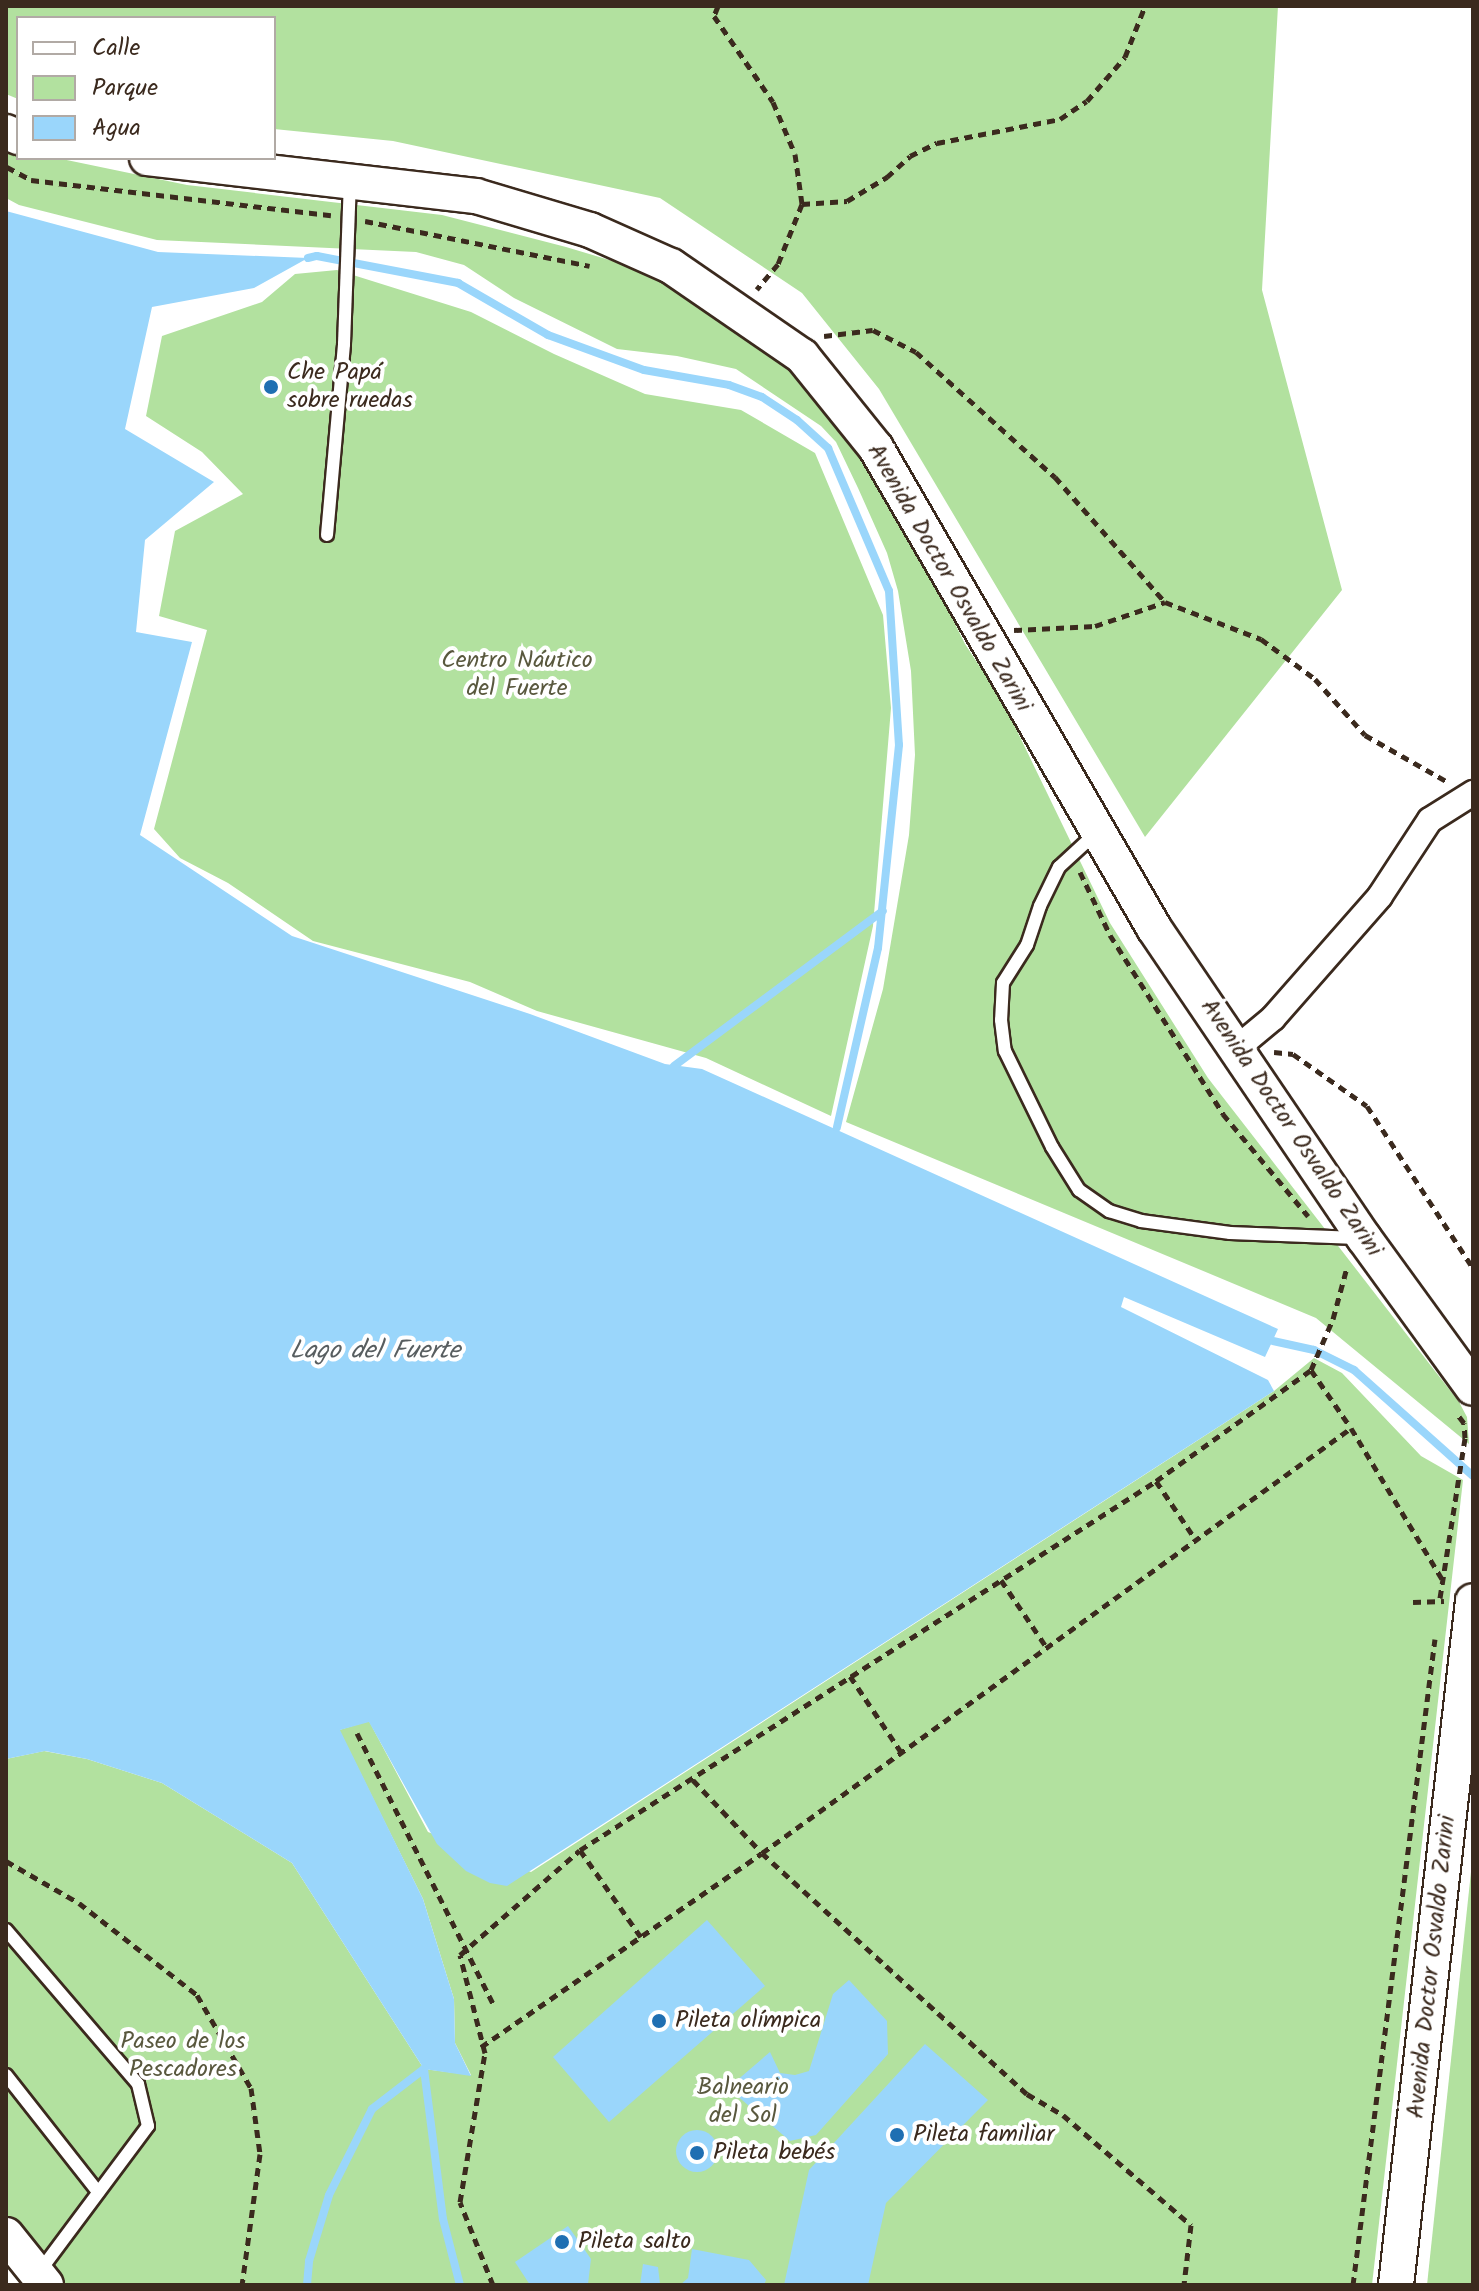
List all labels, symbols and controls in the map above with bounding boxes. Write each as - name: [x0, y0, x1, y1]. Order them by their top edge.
- legend: [16, 16, 276, 160]
- text: Calle: [92, 29, 140, 68]
- text: Parque: [92, 69, 158, 108]
- text: Agua: [92, 109, 141, 148]
- place label: Che Papá sobre ruedas: [287, 359, 413, 415]
- marker: Che Papá sobre ruedas: [262, 378, 280, 396]
- street label: Avenida Doctor Osvaldo Zarini: [860, 439, 1038, 717]
- park label: Centro Náutico del Fuerte: [441, 647, 593, 703]
- street label: Avenida Doctor Osvaldo Zarini: [1194, 994, 1388, 1262]
- water label: Lago del Fuerte: [290, 1336, 460, 1368]
- street label: Avenida Doctor Osvaldo Zarini: [1402, 1814, 1462, 2120]
- place label: Pileta olímpica: [675, 2007, 821, 2035]
- marker: Pileta olímpica: [650, 2012, 668, 2030]
- park label: Paseo de los Pescadores: [120, 2028, 246, 2084]
- park label: Balneario del Sol: [697, 2074, 789, 2130]
- place label: Pileta familiar: [913, 2121, 1054, 2149]
- marker: Pileta familiar: [888, 2126, 906, 2144]
- place label: Pileta bebés: [713, 2139, 835, 2167]
- marker: Pileta bebés: [688, 2144, 706, 2162]
- place label: Pileta salto: [578, 2228, 691, 2256]
- marker: Pileta salto: [553, 2233, 571, 2251]

